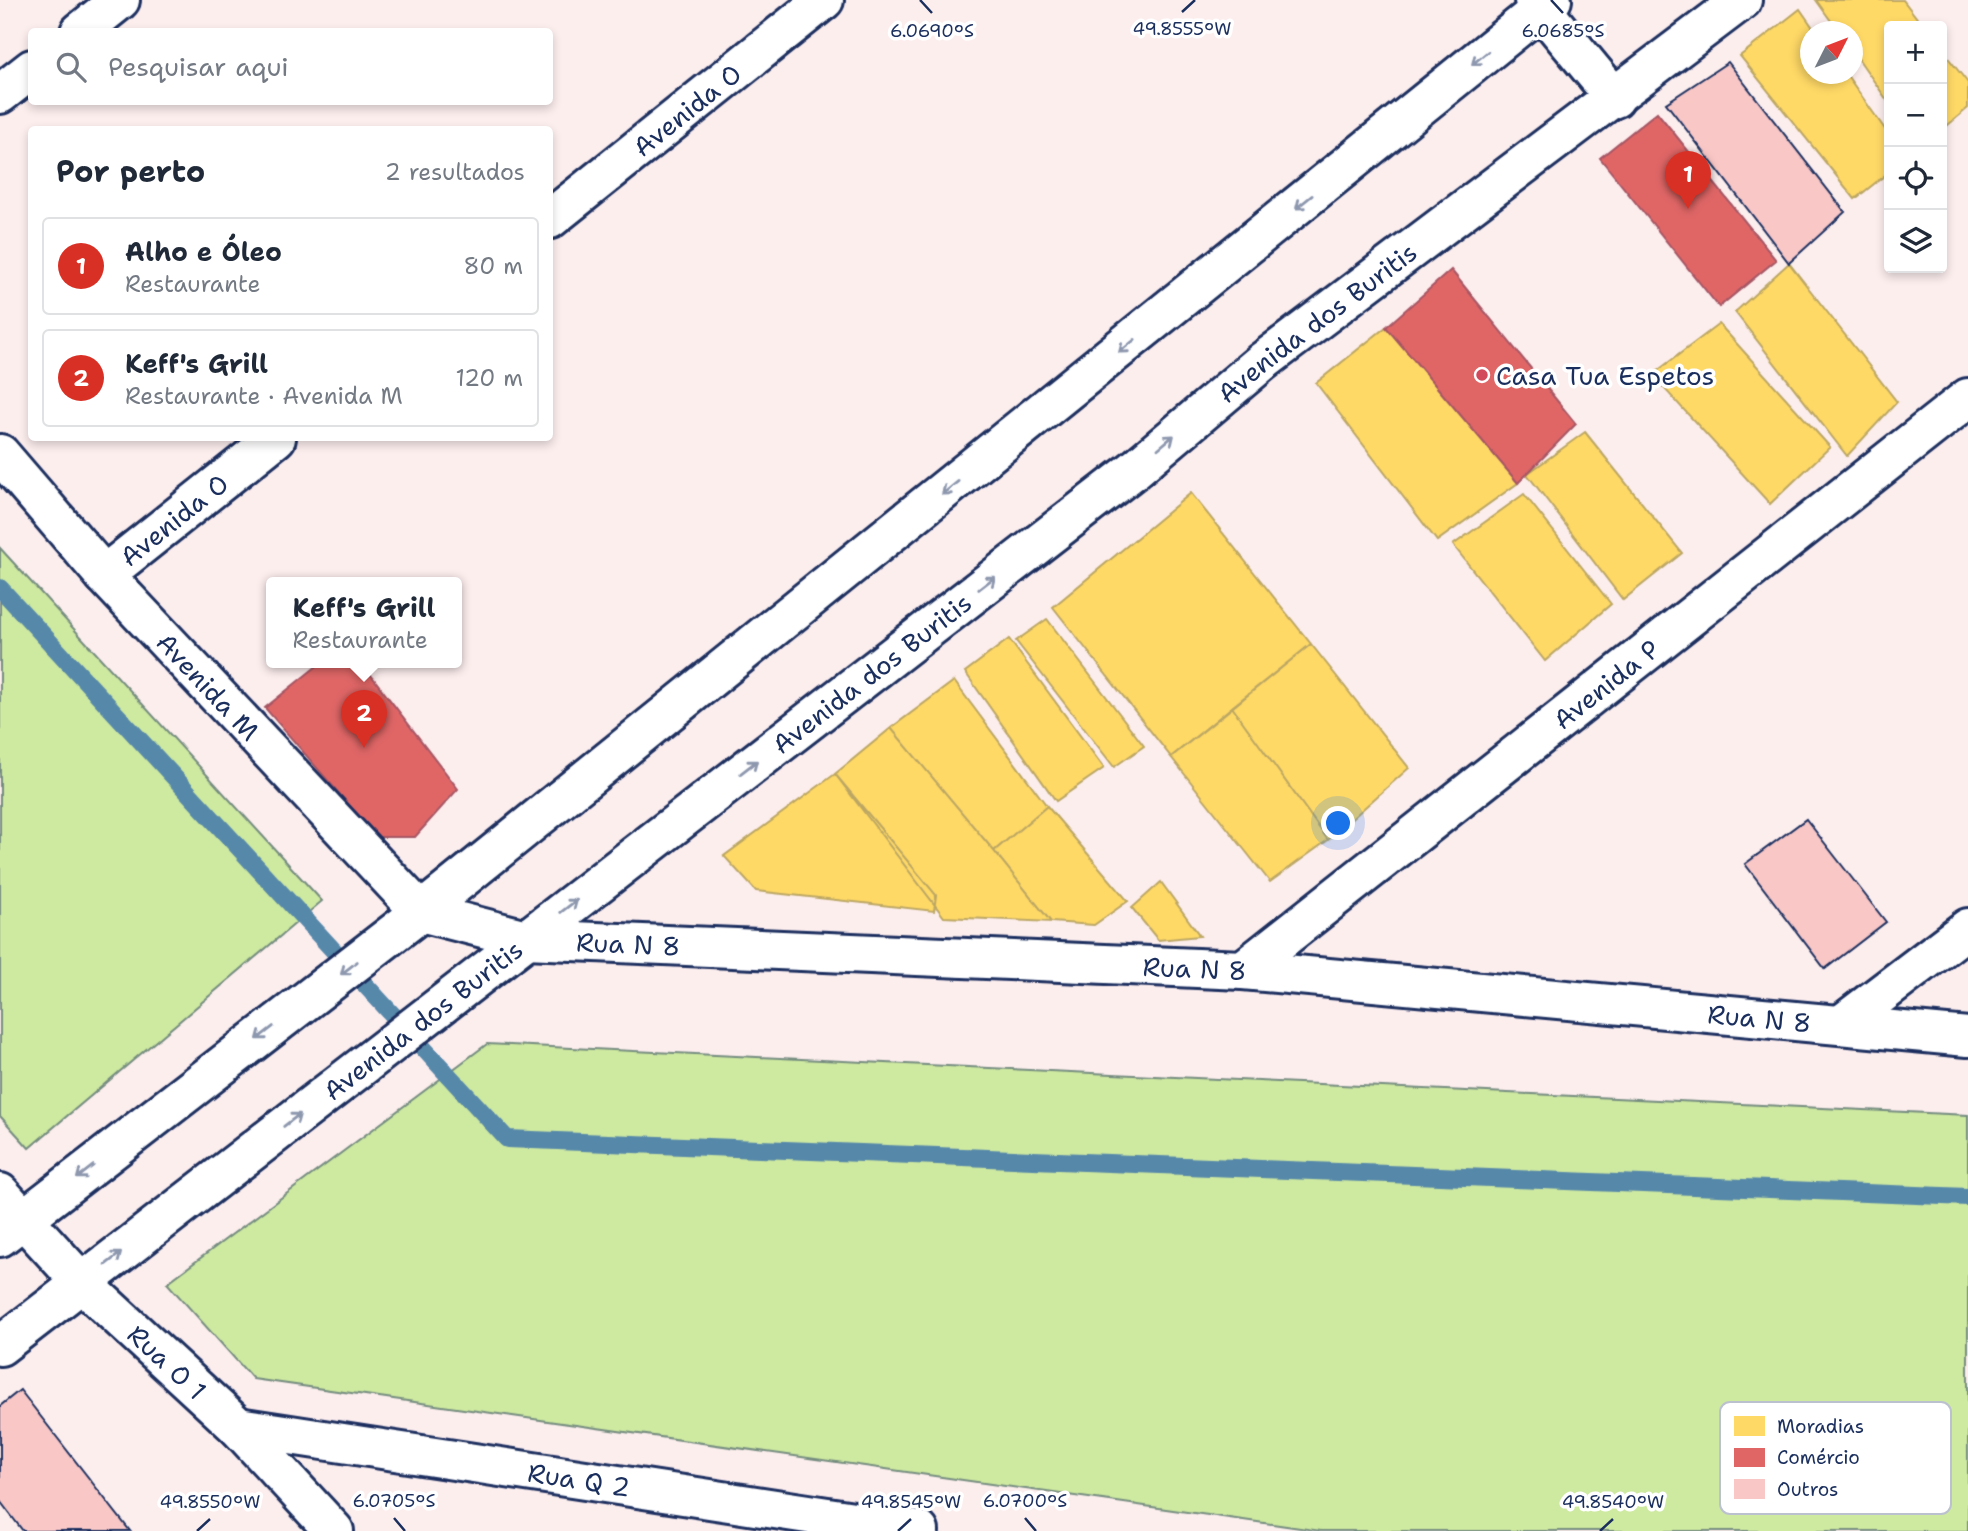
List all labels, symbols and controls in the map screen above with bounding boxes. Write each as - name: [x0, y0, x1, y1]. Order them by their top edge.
- text: 49.8555°W: [1133, 17, 1231, 41]
- text: 6.0690°S: [890, 19, 974, 43]
- text: 6.0685°S: [1522, 19, 1604, 43]
- north arrow: [1800, 21, 1863, 84]
- map controls: [1884, 21, 1947, 273]
- button: +: [1884, 21, 1947, 84]
- search box: [28, 28, 553, 105]
- icon: search: [52, 48, 90, 86]
- text: Pesquisar aqui: [108, 49, 289, 84]
- one-way arrow: [1471, 50, 1489, 66]
- street label: Avenida O: [625, 56, 748, 164]
- button: −: [1884, 84, 1947, 147]
- button: locate: [1884, 147, 1947, 210]
- text: Por perto: [56, 151, 205, 192]
- pin: 1: [1665, 151, 1711, 209]
- text: 2 resultados: [385, 157, 525, 187]
- one-way arrow: [1295, 194, 1313, 210]
- button: layers: [1884, 210, 1947, 273]
- text: Alho e Óleo: [125, 234, 282, 269]
- street label: Avenida dos Buritis: [1209, 234, 1424, 410]
- text: 1: [76, 251, 86, 281]
- text: 80 m: [464, 251, 523, 281]
- text: Restaurante: [125, 269, 260, 299]
- one-way arrow: [1119, 338, 1137, 353]
- text: Keff's Grill: [125, 346, 268, 381]
- place label: Casa Tua Espetos: [1496, 358, 1714, 393]
- text: 2: [73, 363, 89, 393]
- text: 120 m: [455, 363, 523, 393]
- marker: Casa Tua Espetos: [1474, 367, 1490, 383]
- text: Restaurante · Avenida M: [125, 381, 403, 411]
- one-way arrow: [1157, 435, 1175, 450]
- street label: Avenida O: [112, 466, 235, 574]
- one-way arrow: [941, 480, 959, 496]
- one-way arrow: [978, 575, 996, 590]
- popup: [266, 577, 462, 668]
- street label: Avenida dos Buritis: [764, 585, 978, 761]
- text: Keff's Grill: [292, 590, 436, 625]
- street label: Avenida M: [149, 625, 268, 747]
- text: Restaurante: [292, 625, 428, 655]
- street label: Avenida P: [1545, 631, 1666, 737]
- pin: 2: [341, 690, 387, 748]
- one-way arrow: [739, 759, 758, 774]
- your location: [1321, 806, 1355, 840]
- one-way arrow: [559, 898, 578, 913]
- street label: Rua N 8: [576, 924, 681, 963]
- street label: Avenida dos Buritis: [316, 931, 530, 1108]
- street label: Rua N 8: [1142, 948, 1248, 988]
- one-way arrow: [341, 960, 359, 975]
- street label: Rua N 8: [1706, 996, 1813, 1040]
- one-way arrow: [257, 1025, 275, 1040]
- one-way arrow: [283, 1112, 301, 1127]
- one-way arrow: [77, 1164, 95, 1179]
- one-way arrow: [103, 1252, 121, 1267]
- street label: Rua O 1: [120, 1317, 214, 1407]
- legend: [1720, 1402, 1951, 1514]
- text: Moradias: [1777, 1414, 1864, 1439]
- text: Comércio: [1777, 1445, 1860, 1470]
- street label: Rua Q 2: [525, 1454, 633, 1504]
- text: Outros: [1777, 1477, 1838, 1502]
- text: 6.0705°S: [353, 1489, 435, 1513]
- text: 6.0700°S: [983, 1489, 1067, 1513]
- text: 49.8550°W: [160, 1490, 260, 1514]
- text: 49.8545°W: [861, 1490, 961, 1514]
- text: 49.8540°W: [1562, 1490, 1664, 1514]

